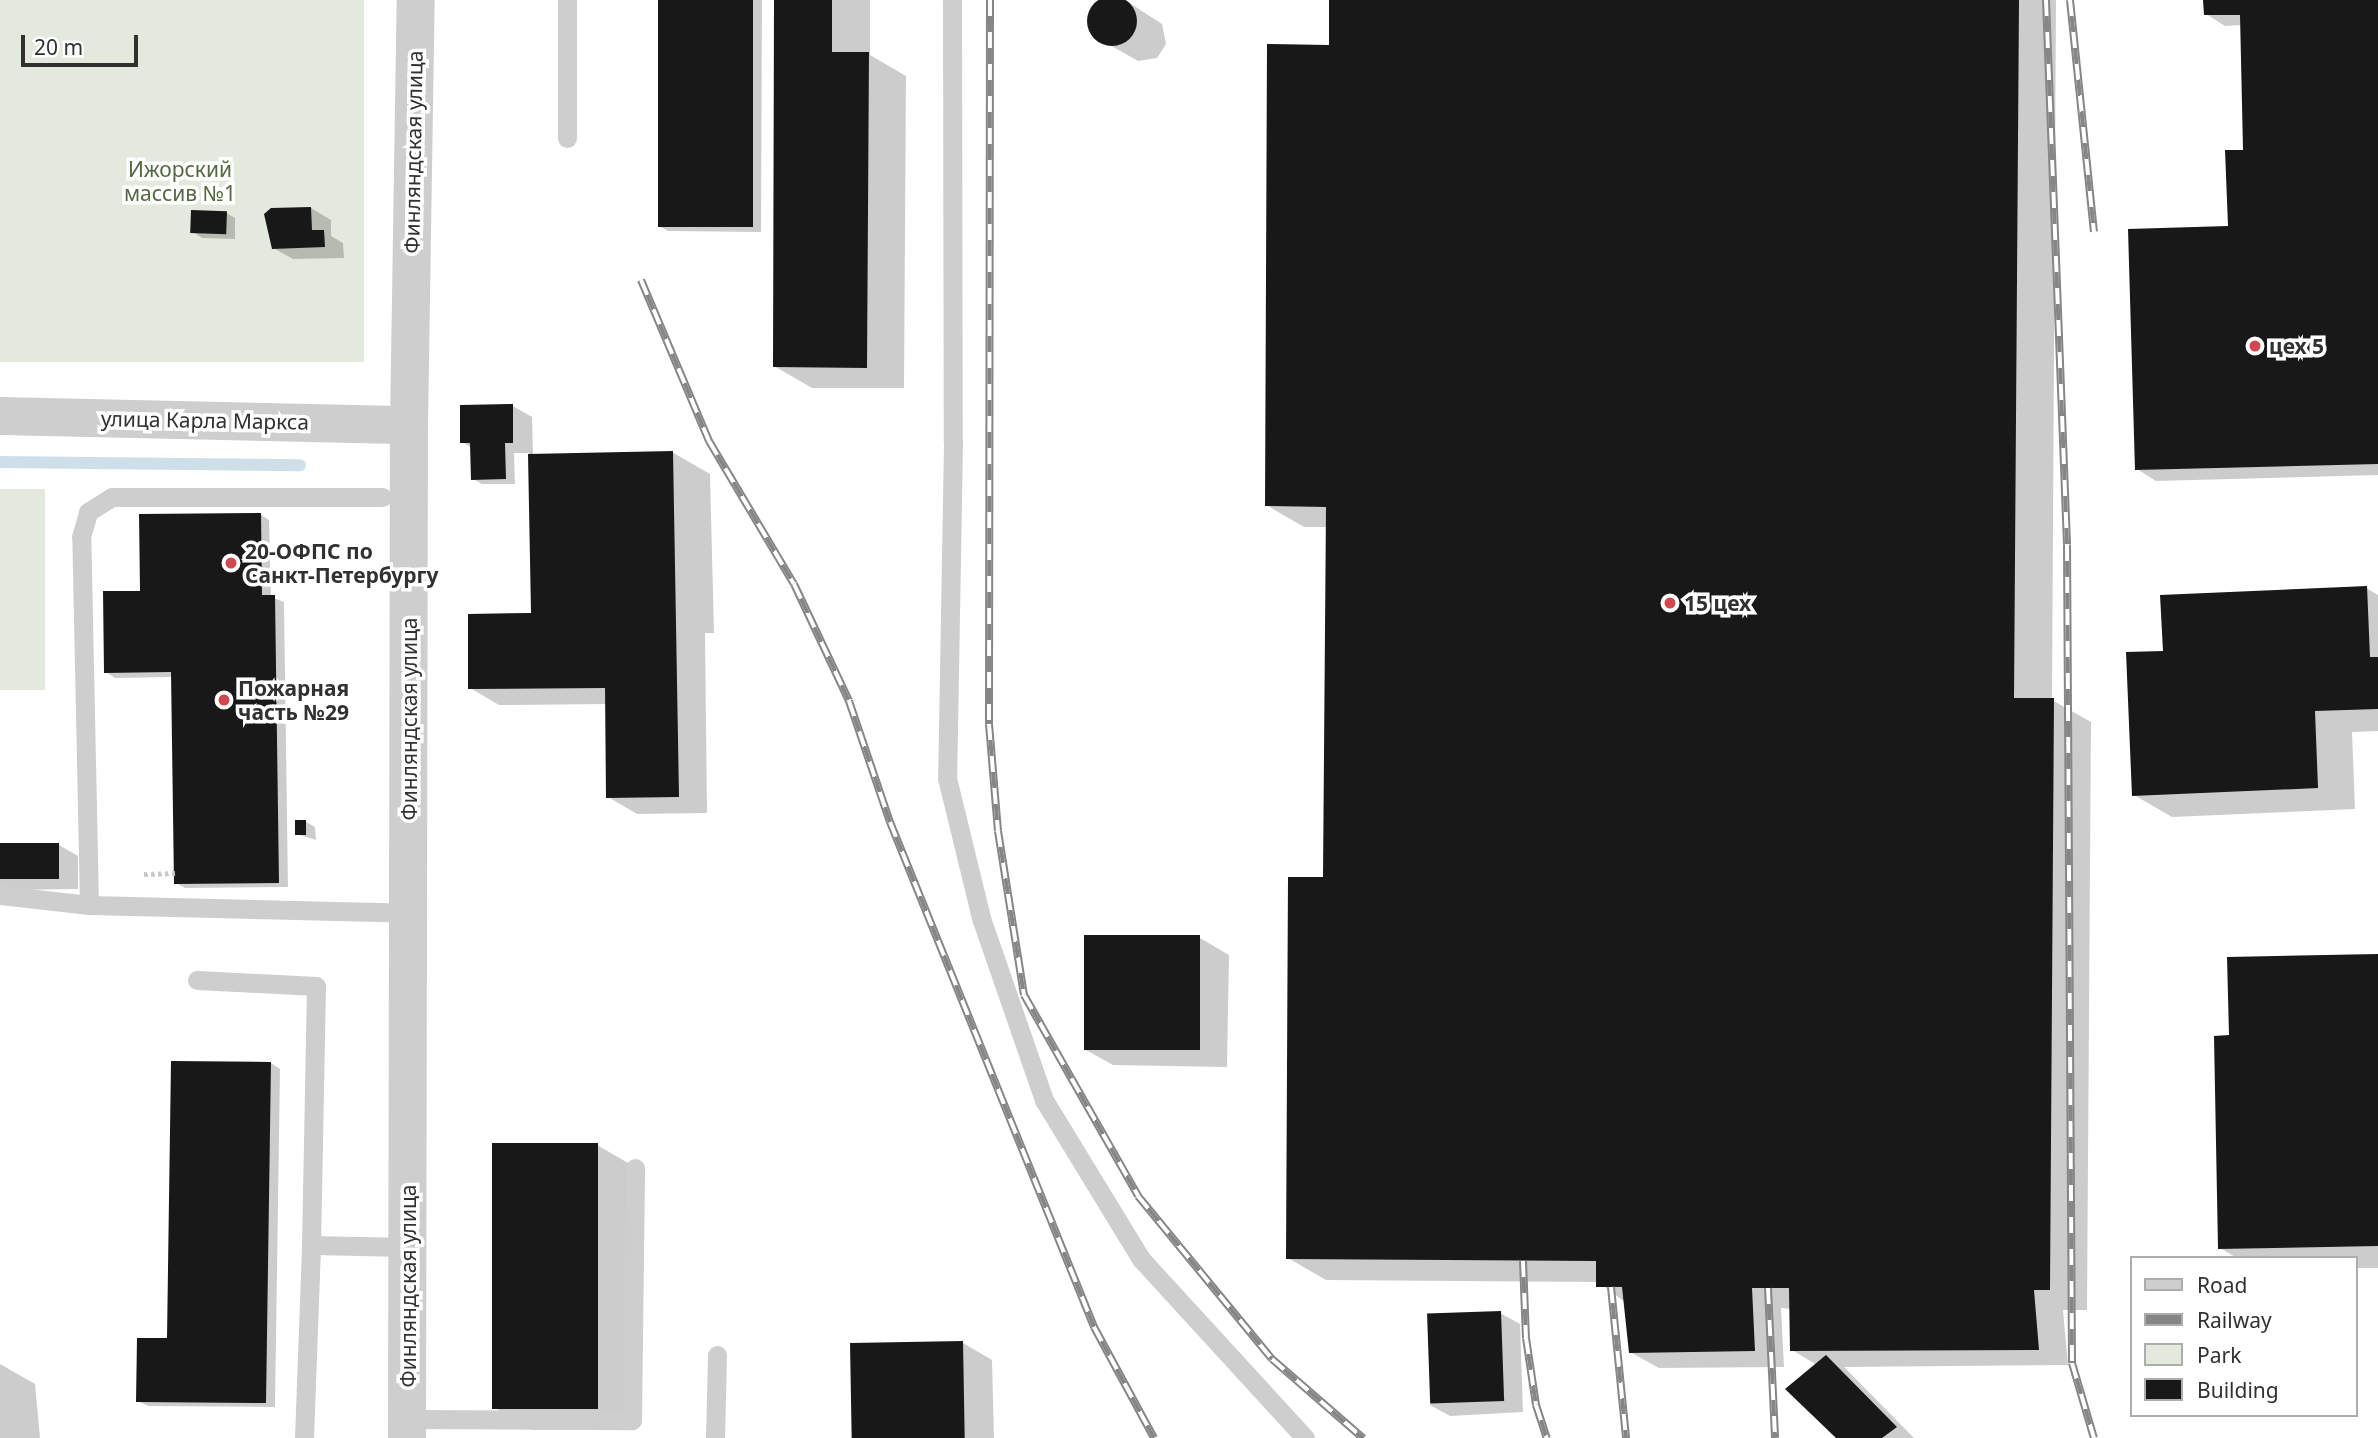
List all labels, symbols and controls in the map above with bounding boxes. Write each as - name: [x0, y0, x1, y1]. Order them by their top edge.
- scale bar: [24, 21, 142, 65]
- text: 20 m: [34, 33, 83, 61]
- street label: Финляндская улица: [399, 50, 427, 254]
- park label: Ижорский массив №1: [124, 156, 236, 206]
- place label: цех 5: [2269, 333, 2324, 359]
- marker: цех 5: [2247, 338, 2263, 354]
- street label: улица Карла Маркса: [101, 406, 309, 434]
- place label: 20-ОФПС по Санкт-Петербургу: [245, 538, 438, 588]
- marker: 20-ОФПС по Санкт-Петербургу: [223, 555, 239, 571]
- place label: 15 цех: [1684, 590, 1751, 616]
- marker: 15 цех: [1662, 595, 1678, 611]
- street label: Финляндская улица: [396, 617, 422, 821]
- place label: Пожарная часть №29: [238, 675, 349, 725]
- marker: Пожарная часть №29: [216, 692, 232, 708]
- street label: Финляндская улица: [395, 1184, 421, 1388]
- legend: [2130, 1256, 2357, 1417]
- text: Road: [2197, 1271, 2247, 1299]
- text: Railway: [2197, 1306, 2272, 1334]
- text: Park: [2197, 1341, 2241, 1369]
- text: Building: [2197, 1376, 2279, 1404]

